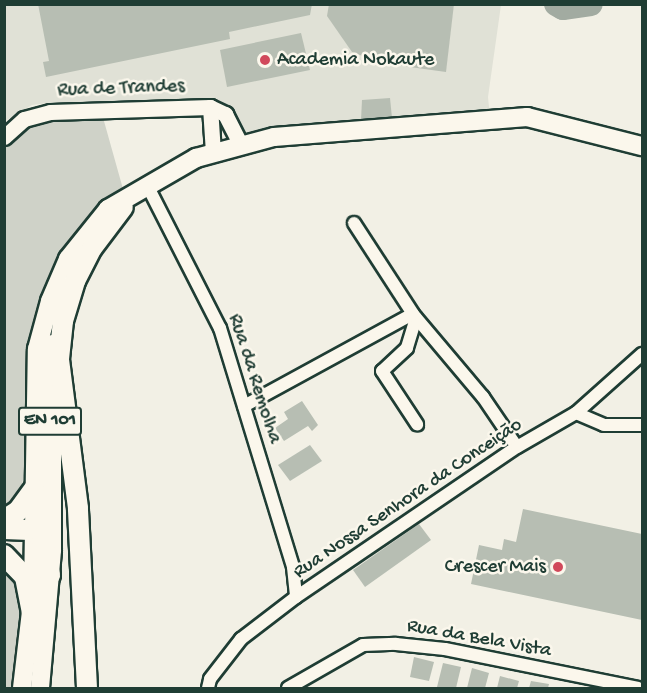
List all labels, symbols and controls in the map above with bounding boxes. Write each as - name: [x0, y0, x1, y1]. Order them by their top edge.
- place label: Academia Nokaute: [277, 48, 434, 72]
- marker: Academia Nokaute: [258, 53, 272, 67]
- street label: Rua de Trandes: [57, 75, 185, 103]
- street label: Rua da Remolha: [222, 311, 286, 447]
- road number: EN 101: [17, 406, 83, 436]
- street label: Rua Nossa Senhora da Conceição: [289, 413, 527, 585]
- place label: Crescer Mais: [445, 555, 546, 579]
- marker: Crescer Mais: [551, 560, 565, 574]
- street label: Rua da Bela Vista: [405, 614, 553, 664]

